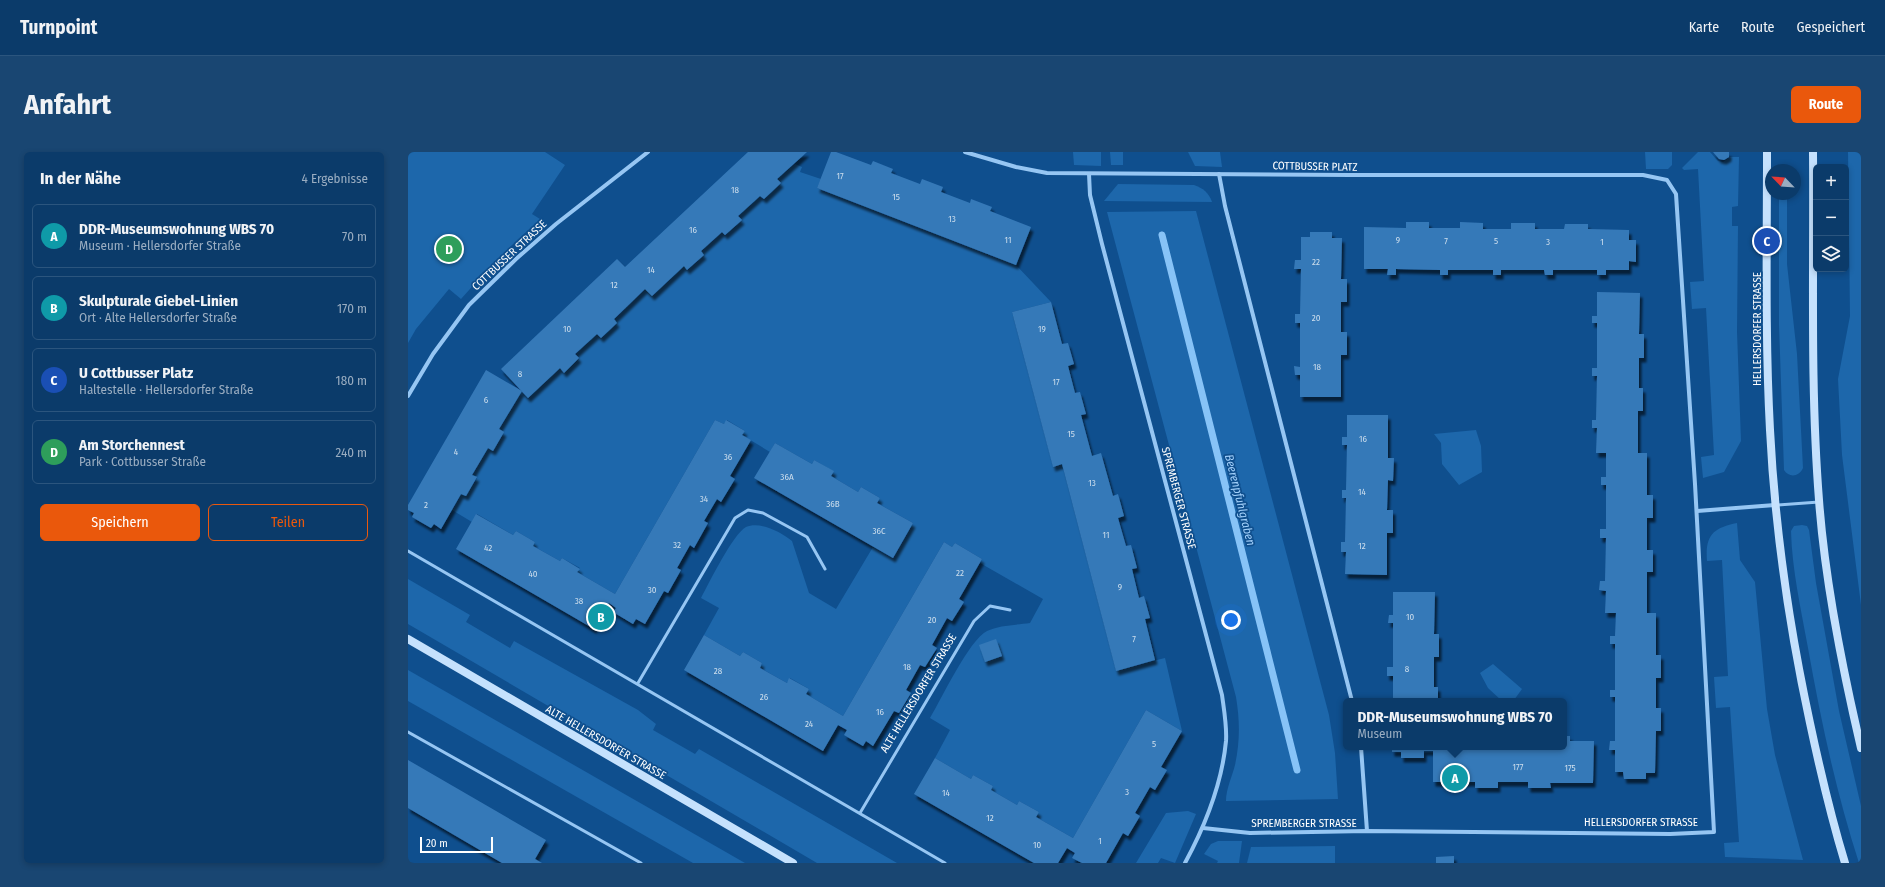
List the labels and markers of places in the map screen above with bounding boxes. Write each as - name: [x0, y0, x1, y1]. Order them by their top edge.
- pin: C: [1754, 226, 1780, 256]
- pin: D: [436, 234, 462, 264]
- pin: B: [588, 602, 614, 632]
- pin: A: [1442, 763, 1468, 793]

